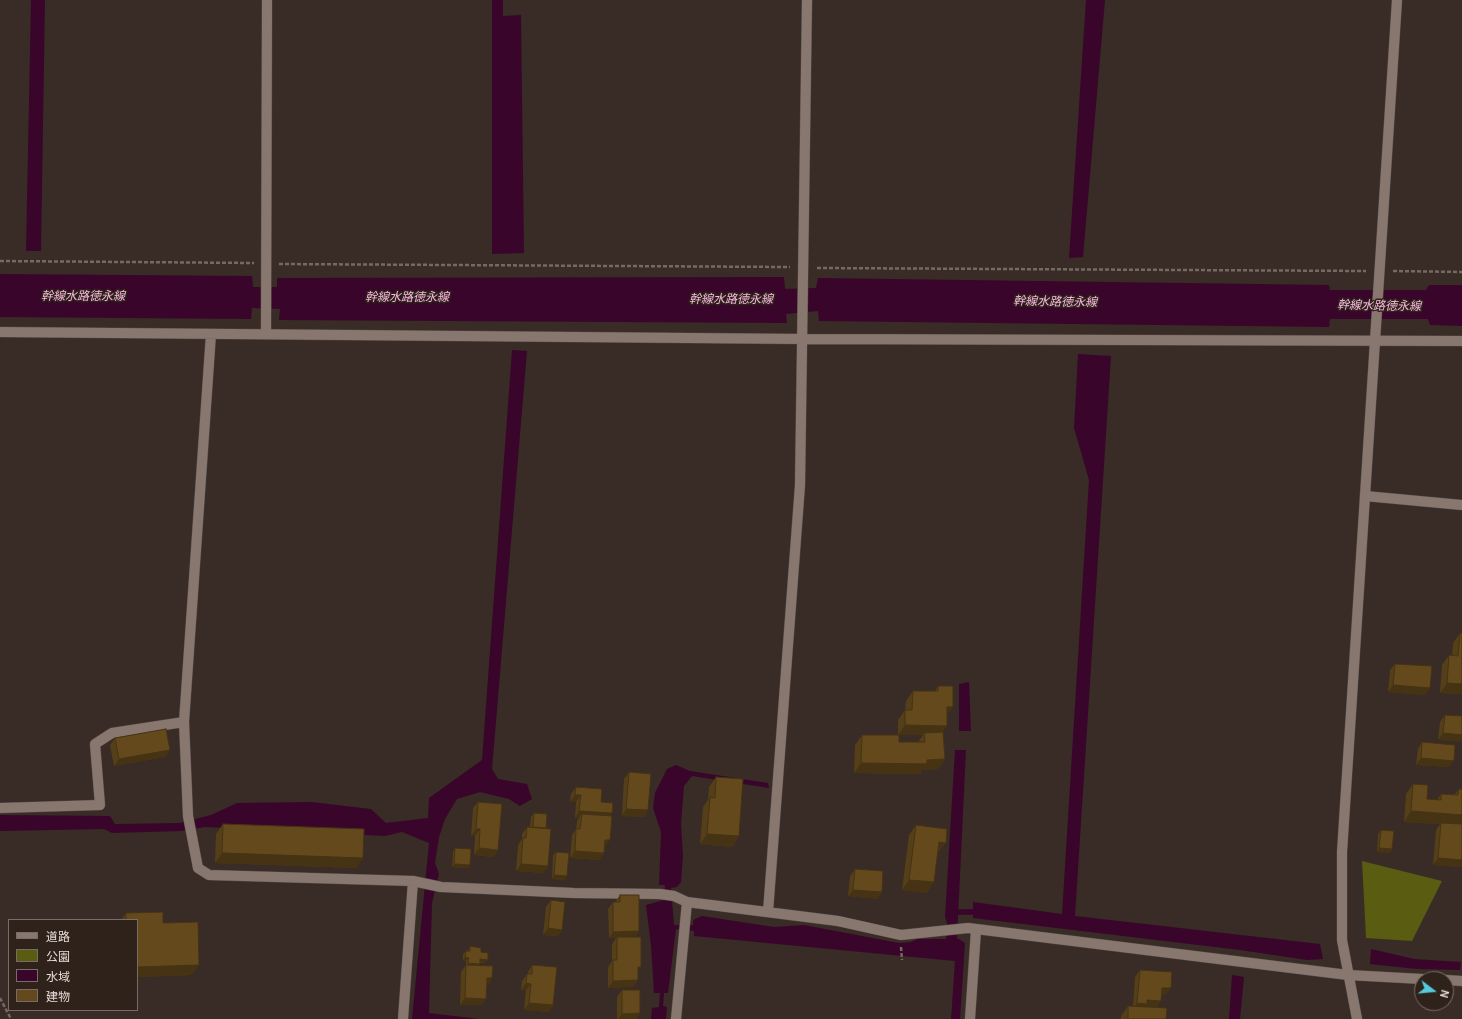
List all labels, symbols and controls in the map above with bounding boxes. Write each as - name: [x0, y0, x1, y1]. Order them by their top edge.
- water label: 幹線水路徳永線: [41, 289, 125, 303]
- water label: 幹線水路徳永線: [365, 290, 449, 304]
- water label: 幹線水路徳永線: [689, 292, 773, 306]
- water label: 幹線水路徳永線: [1013, 294, 1097, 310]
- water label: 幹線水路徳永線: [1337, 298, 1421, 314]
- legend: [8, 919, 138, 1011]
- text: 道路: [46, 929, 70, 944]
- text: 公園: [46, 949, 70, 964]
- text: 水域: [46, 969, 70, 984]
- north arrow: [1414, 971, 1454, 1011]
- text: N: [1437, 988, 1452, 1000]
- text: 建物: [46, 989, 70, 1004]

